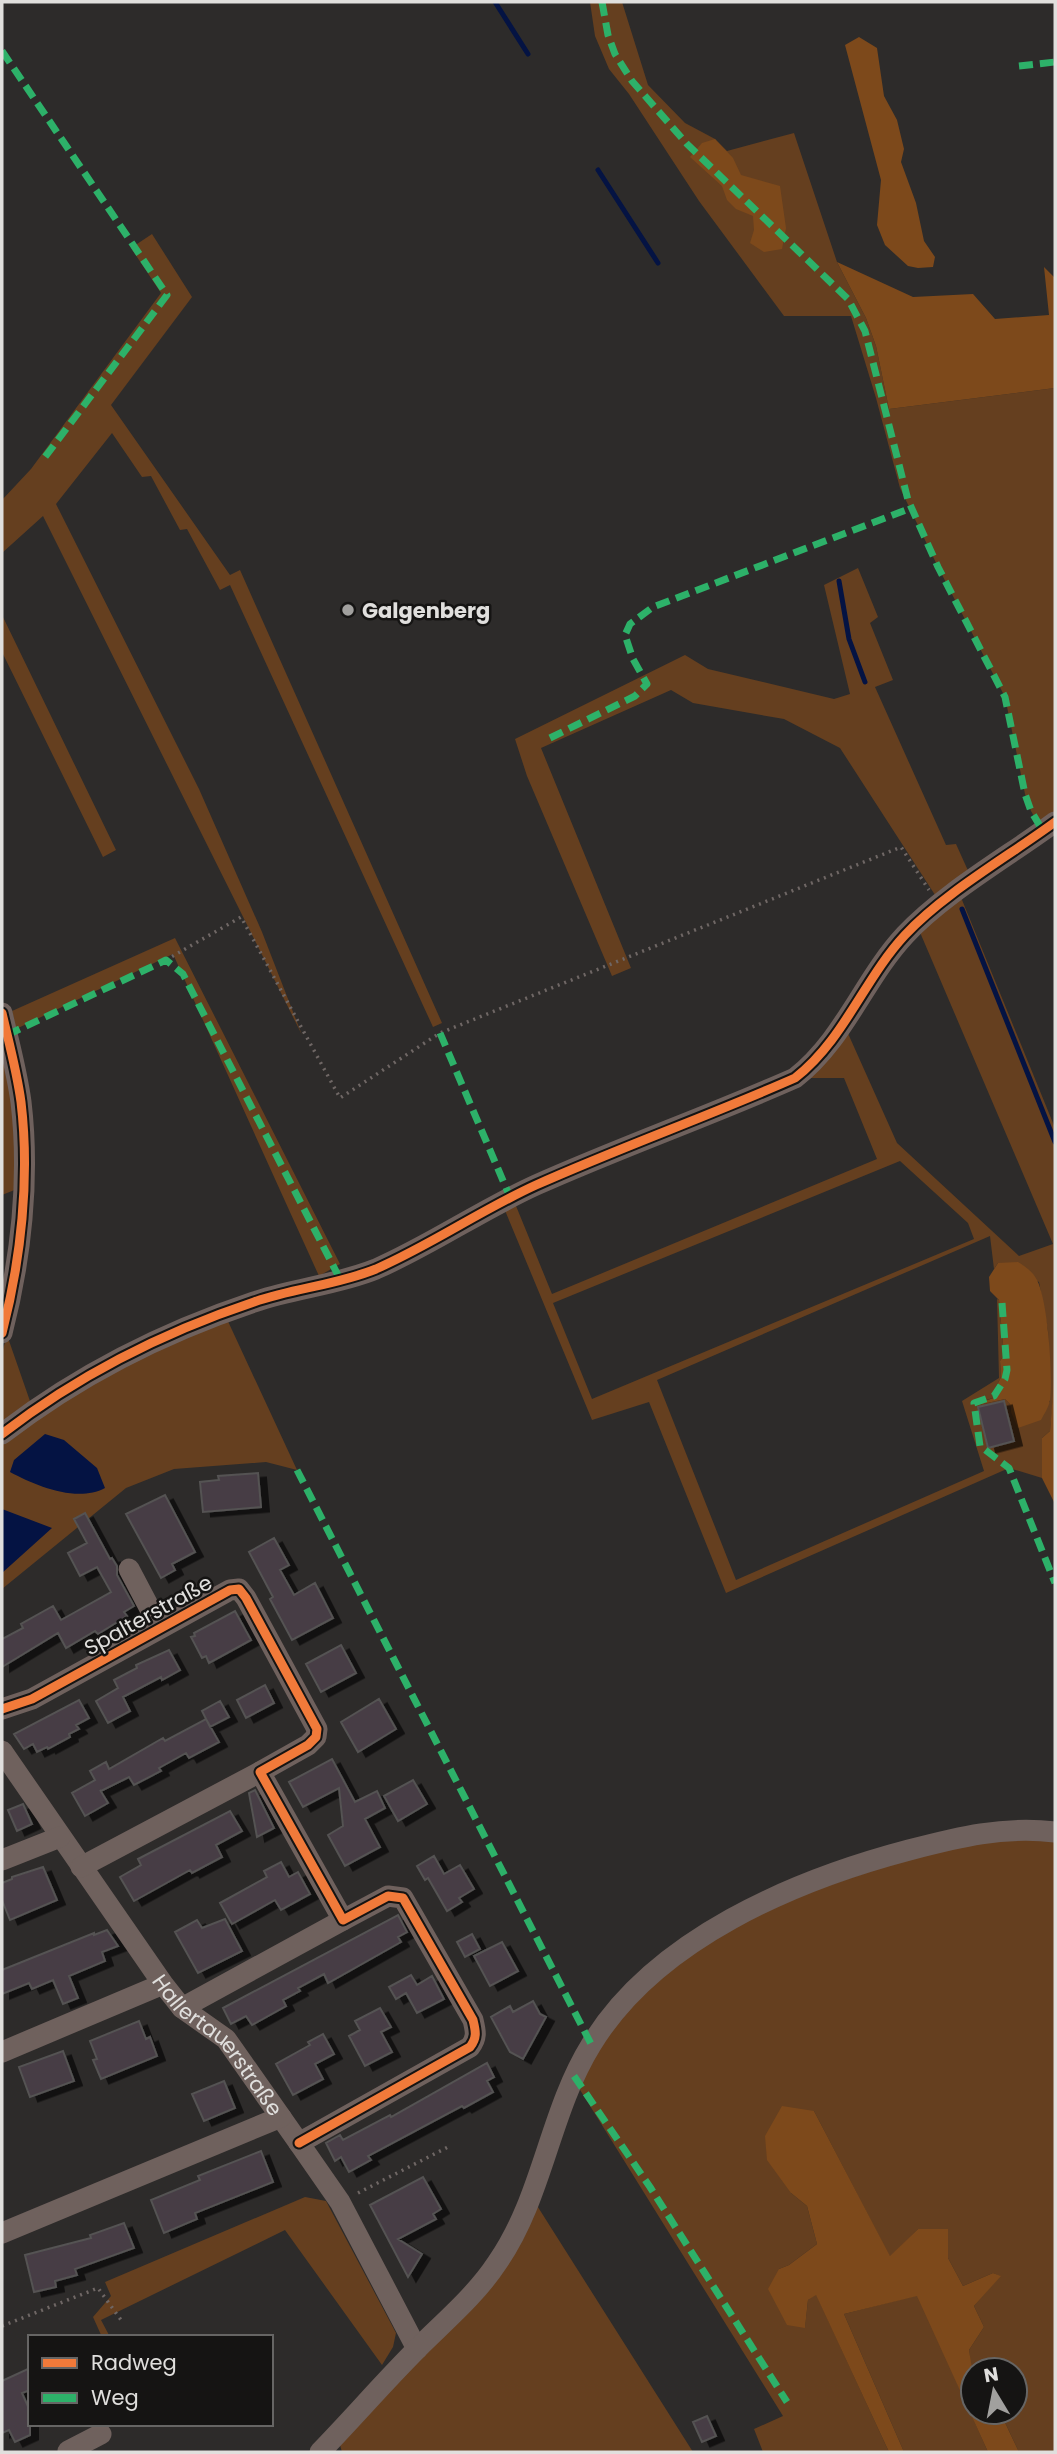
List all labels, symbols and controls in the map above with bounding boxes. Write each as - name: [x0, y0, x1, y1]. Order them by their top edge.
- place label: Galgenberg: [362, 596, 490, 625]
- marker: Galgenberg: [340, 602, 356, 618]
- street label: Spalterstraße: [79, 1568, 217, 1662]
- street label: Hallertauerstraße: [146, 1968, 290, 2121]
- legend: [28, 2335, 273, 2426]
- text: Radweg: [91, 2348, 177, 2377]
- north arrow: [959, 2356, 1029, 2426]
- text: N: [982, 2360, 1001, 2389]
- text: Weg: [91, 2383, 139, 2412]

